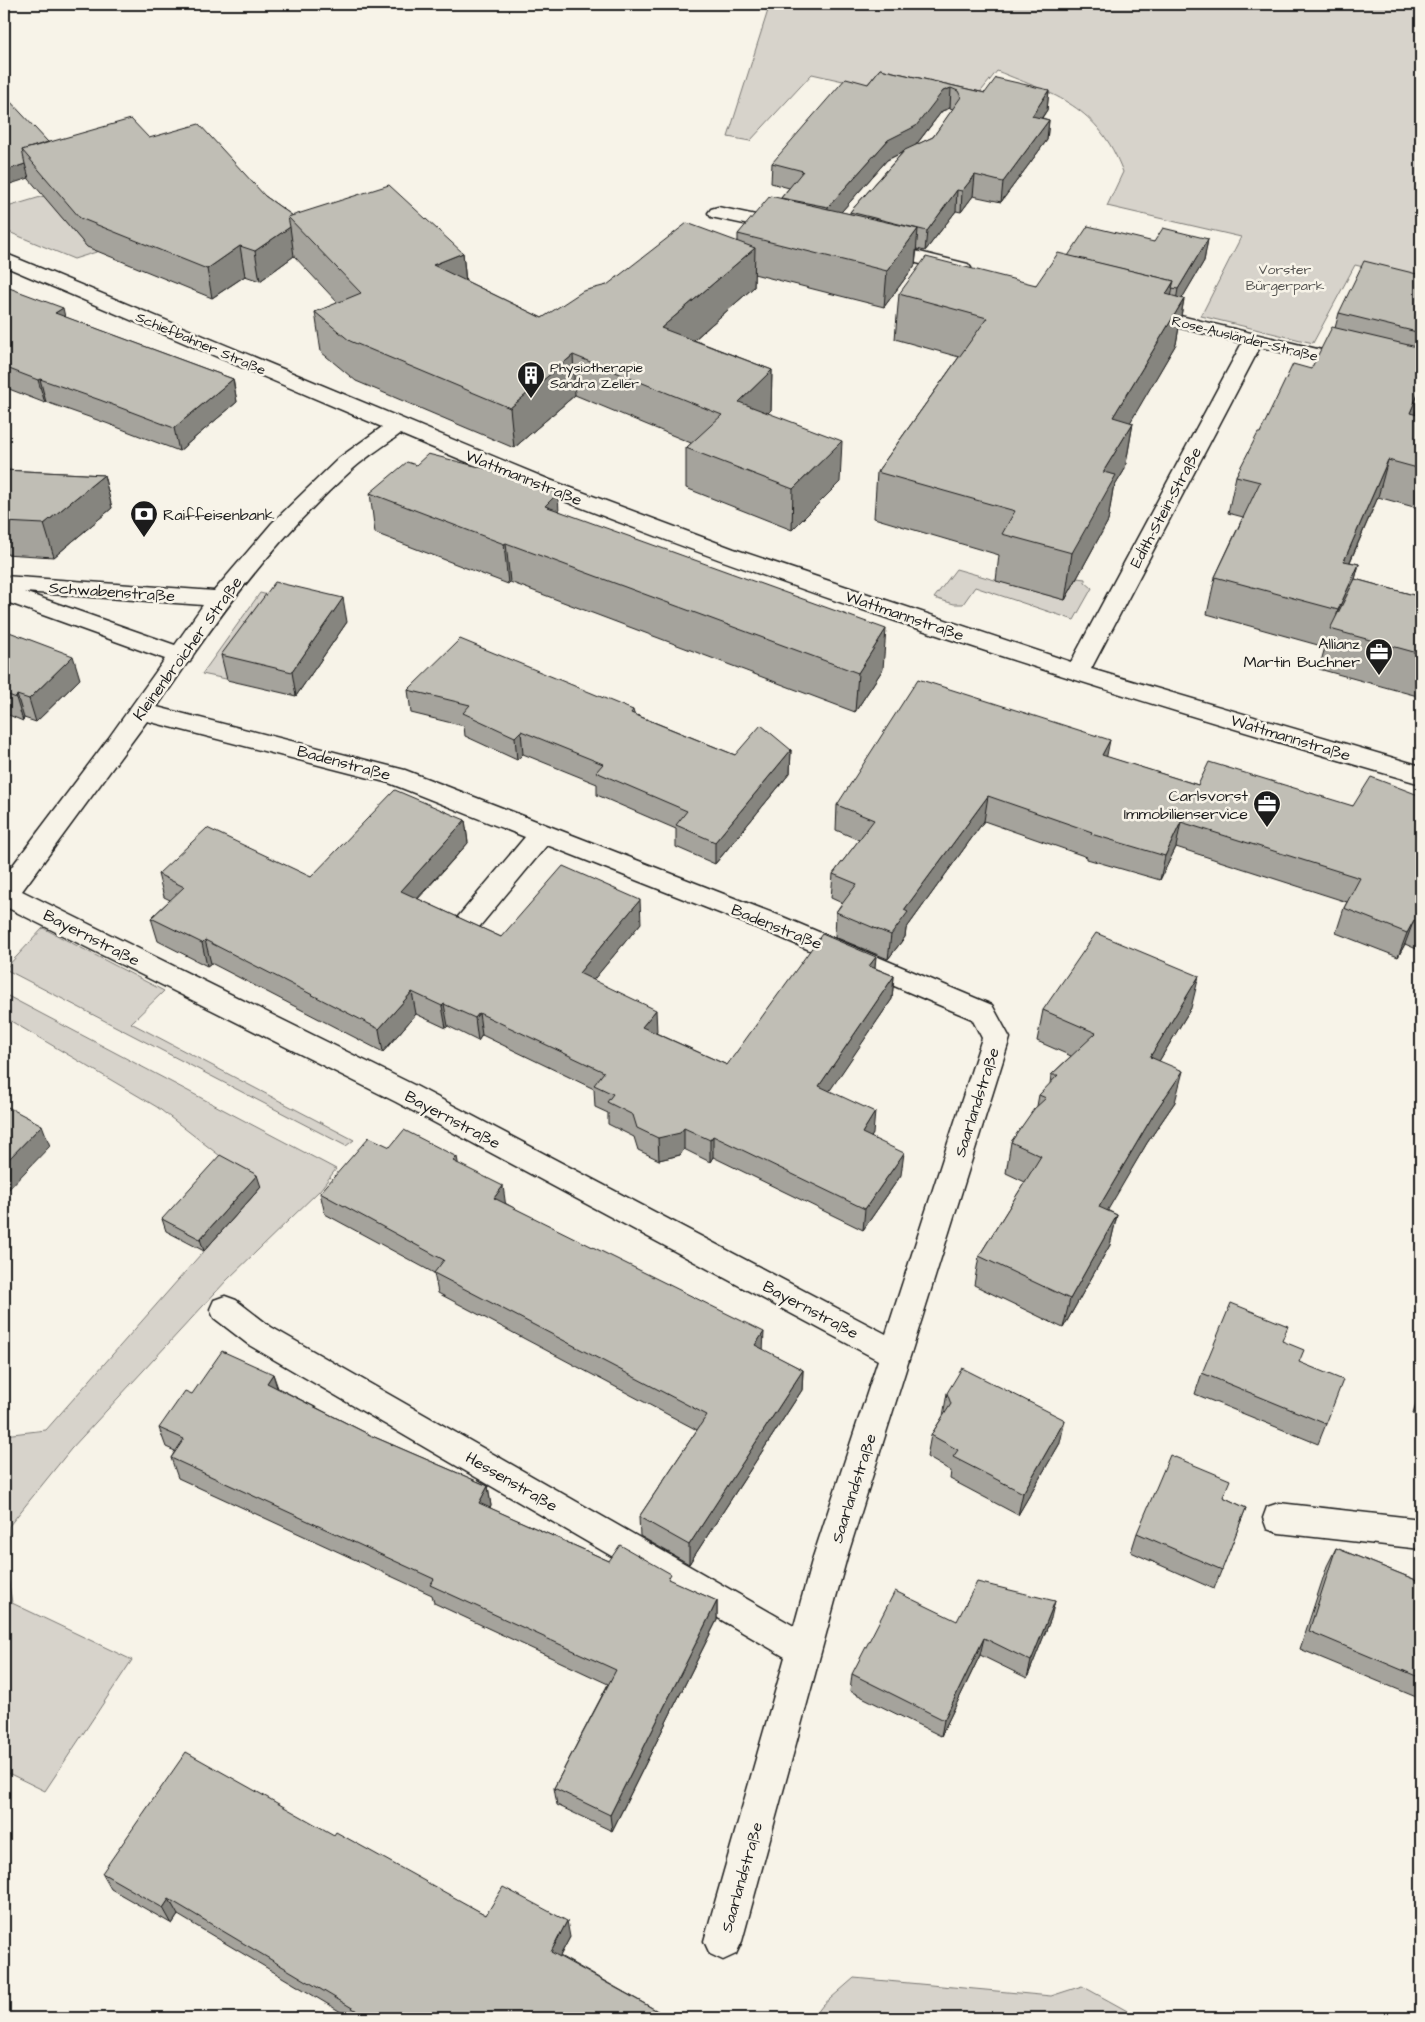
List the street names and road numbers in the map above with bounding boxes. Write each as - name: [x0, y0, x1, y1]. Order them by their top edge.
- street label: Schiefbahner Straße: [132, 307, 269, 381]
- street label: Rose-Ausländer-Straße: [1170, 311, 1320, 367]
- street label: Edith-Stein-Straße: [1125, 443, 1207, 572]
- street label: Wattmannstraße: [462, 444, 586, 512]
- street label: Kleinenbroicher Straße: [128, 572, 248, 725]
- street label: Schwabenstraße: [48, 577, 176, 607]
- street label: Wattmannstraße: [842, 585, 967, 647]
- street label: Wattmannstraße: [1228, 709, 1354, 767]
- street label: Badenstraße: [295, 740, 393, 786]
- street label: Badenstraße: [728, 899, 826, 955]
- street label: Bayernstraße: [39, 904, 144, 973]
- street label: Saarlandstraße: [949, 1044, 1005, 1160]
- street label: Bayernstraße: [400, 1085, 504, 1155]
- street label: Bayernstraße: [758, 1275, 862, 1345]
- street label: Saarlandstraße: [826, 1430, 882, 1546]
- street label: Hessenstraße: [462, 1447, 562, 1517]
- street label: Saarlandstraße: [716, 1819, 768, 1935]

